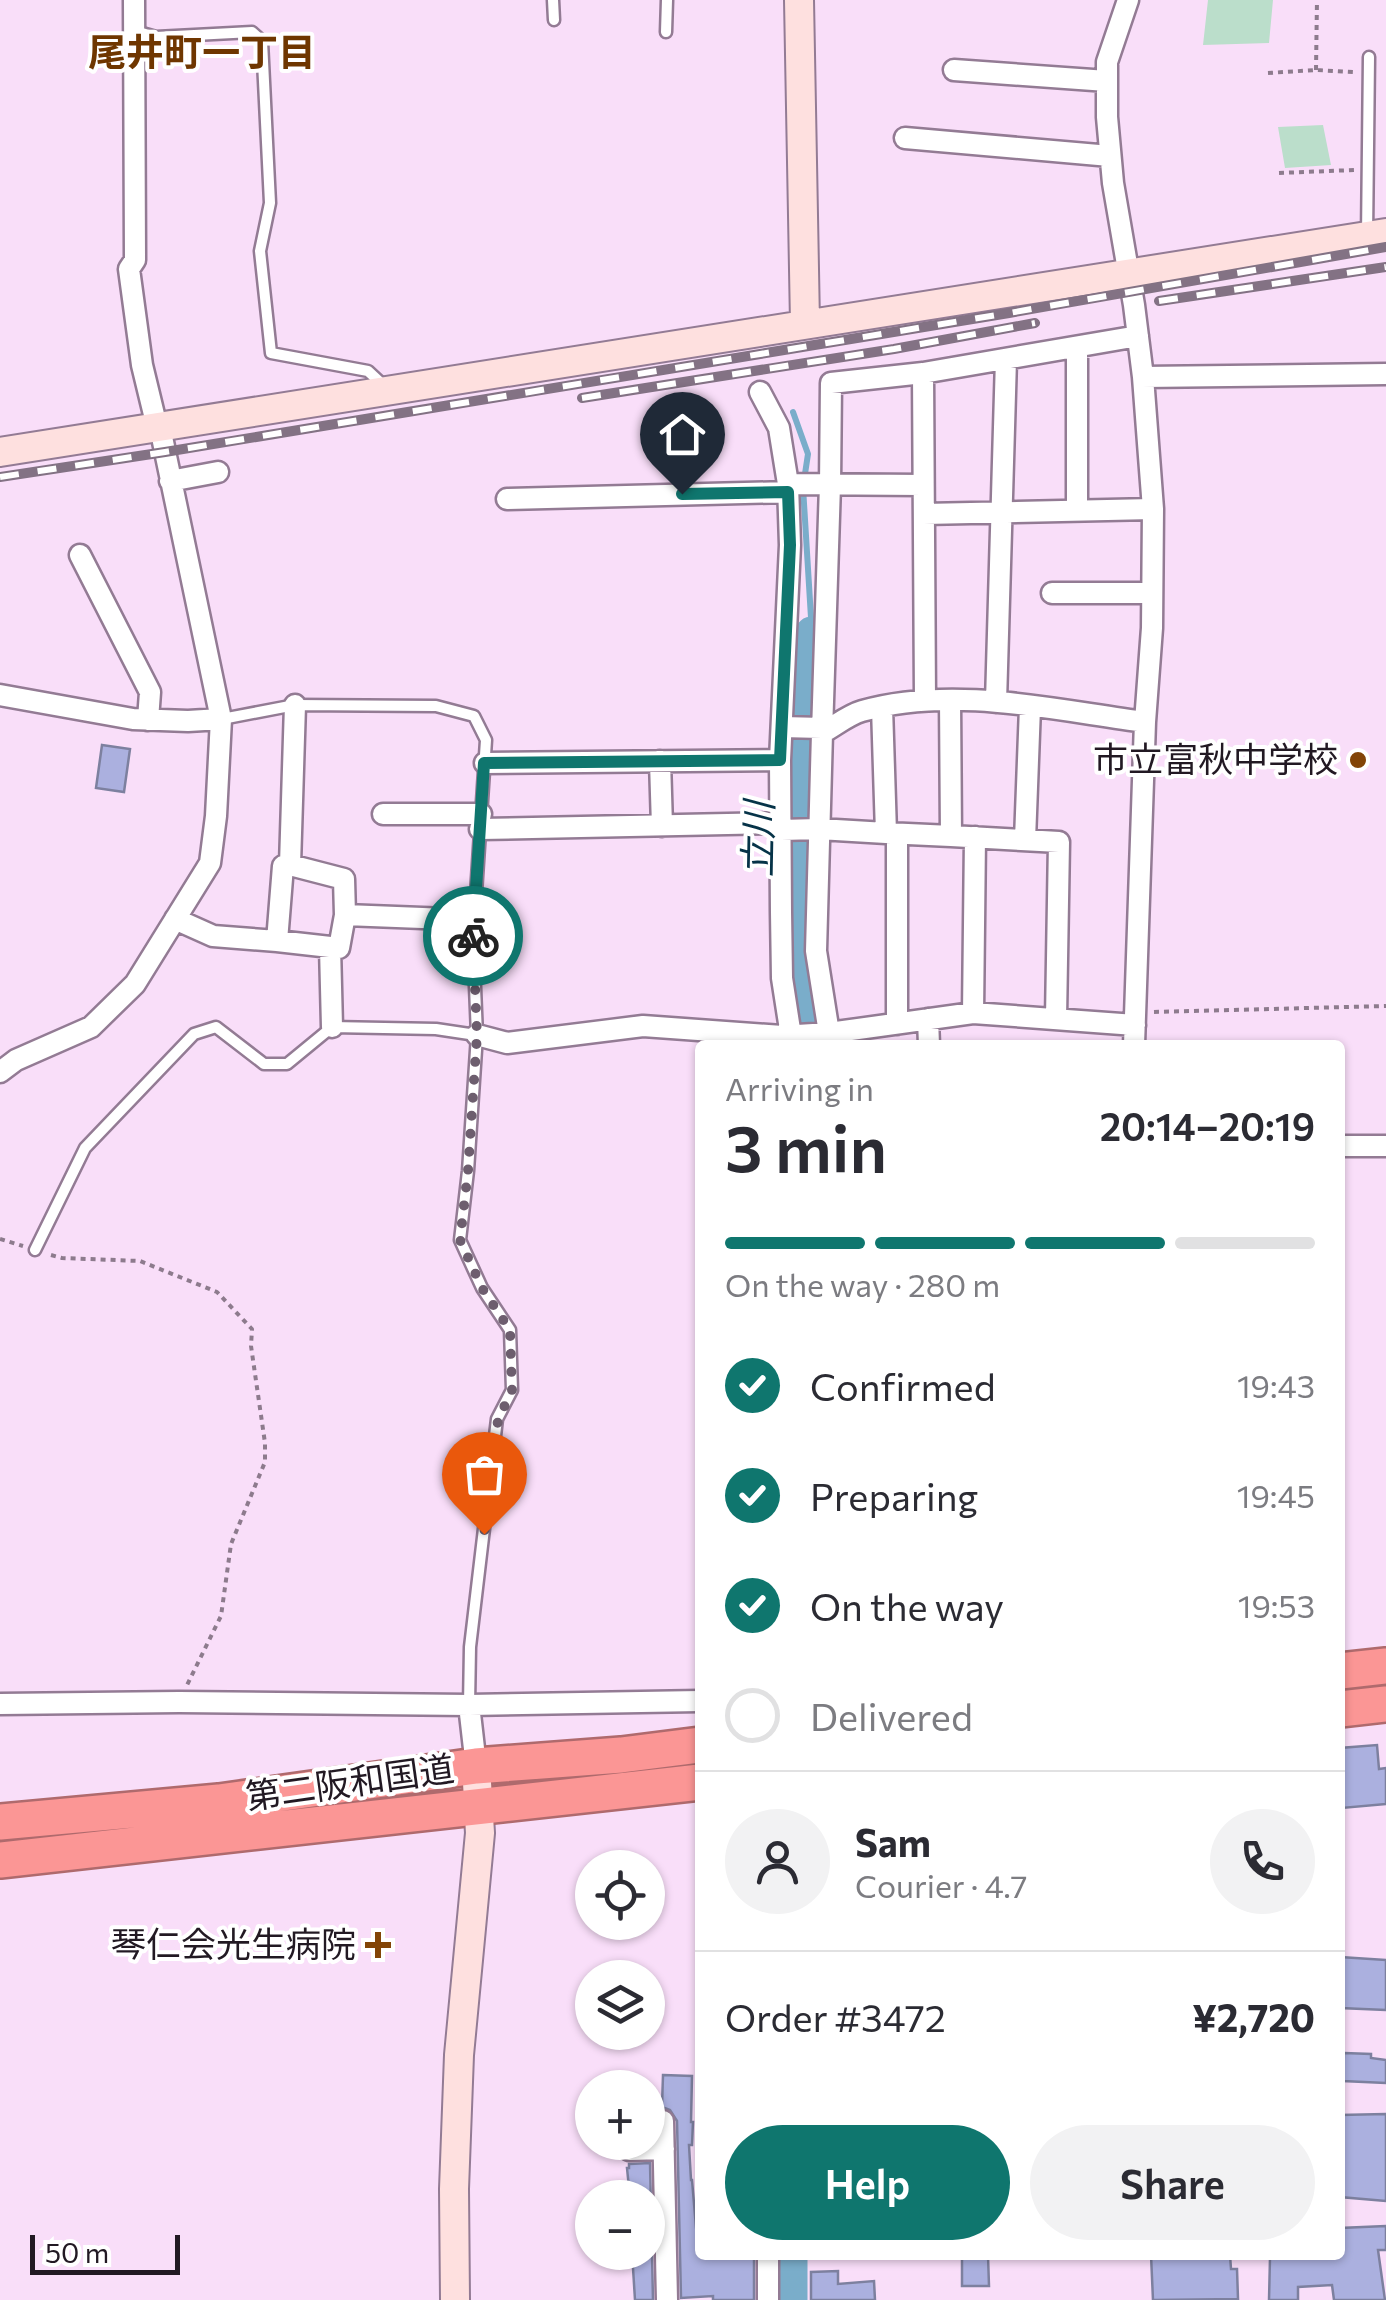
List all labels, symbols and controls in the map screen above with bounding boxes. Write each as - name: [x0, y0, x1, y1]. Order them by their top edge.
- district label: 尾井町一丁目: [88, 27, 316, 74]
- pin: [640, 392, 725, 495]
- icon: home: [655, 407, 710, 462]
- place label: 市立富秋中学校: [1093, 736, 1338, 779]
- marker: 市立富秋中学校: [1347, 749, 1369, 771]
- water label: 立川: [732, 797, 781, 877]
- courier: [423, 886, 523, 986]
- icon: bike: [446, 909, 501, 964]
- text: Arriving in: [725, 1068, 874, 1108]
- text: 20:14–20:19: [1100, 1102, 1315, 1149]
- text: 3 min: [725, 1106, 887, 1185]
- text: On the way · 280 m: [725, 1264, 1000, 1304]
- icon: check: [725, 1358, 780, 1413]
- text: Confirmed: [810, 1362, 996, 1409]
- text: 19:43: [1237, 1365, 1315, 1405]
- pin: [442, 1432, 527, 1535]
- icon: bag: [457, 1447, 512, 1502]
- icon: check: [725, 1468, 780, 1523]
- text: Preparing: [810, 1472, 978, 1519]
- text: 19:45: [1237, 1475, 1315, 1515]
- icon: check: [725, 1578, 780, 1633]
- text: On the way: [810, 1582, 1004, 1629]
- text: 19:53: [1238, 1585, 1315, 1625]
- text: Delivered: [810, 1692, 973, 1739]
- street label: 第二阪和国道: [243, 1745, 457, 1816]
- button: person: [725, 1809, 830, 1914]
- button: phone: [1210, 1809, 1315, 1914]
- text: Sam: [855, 1818, 931, 1865]
- map controls: [575, 1850, 665, 2270]
- button: locate: [575, 1850, 665, 1940]
- text: Courier · 4.7: [855, 1865, 1028, 1905]
- place label: 琴仁会光生病院: [111, 1921, 356, 1964]
- marker: 琴仁会光生病院: [365, 1932, 391, 1958]
- button: layers: [575, 1960, 665, 2050]
- text: Order #3472: [725, 1993, 946, 2040]
- text: ¥2,720: [1192, 1993, 1315, 2040]
- button: +: [575, 2070, 665, 2160]
- button: Help: [725, 2125, 1010, 2240]
- button: Share: [1030, 2125, 1315, 2240]
- button: −: [575, 2180, 665, 2270]
- scale bar: [30, 2230, 180, 2274]
- text: 50 m: [45, 2235, 109, 2269]

